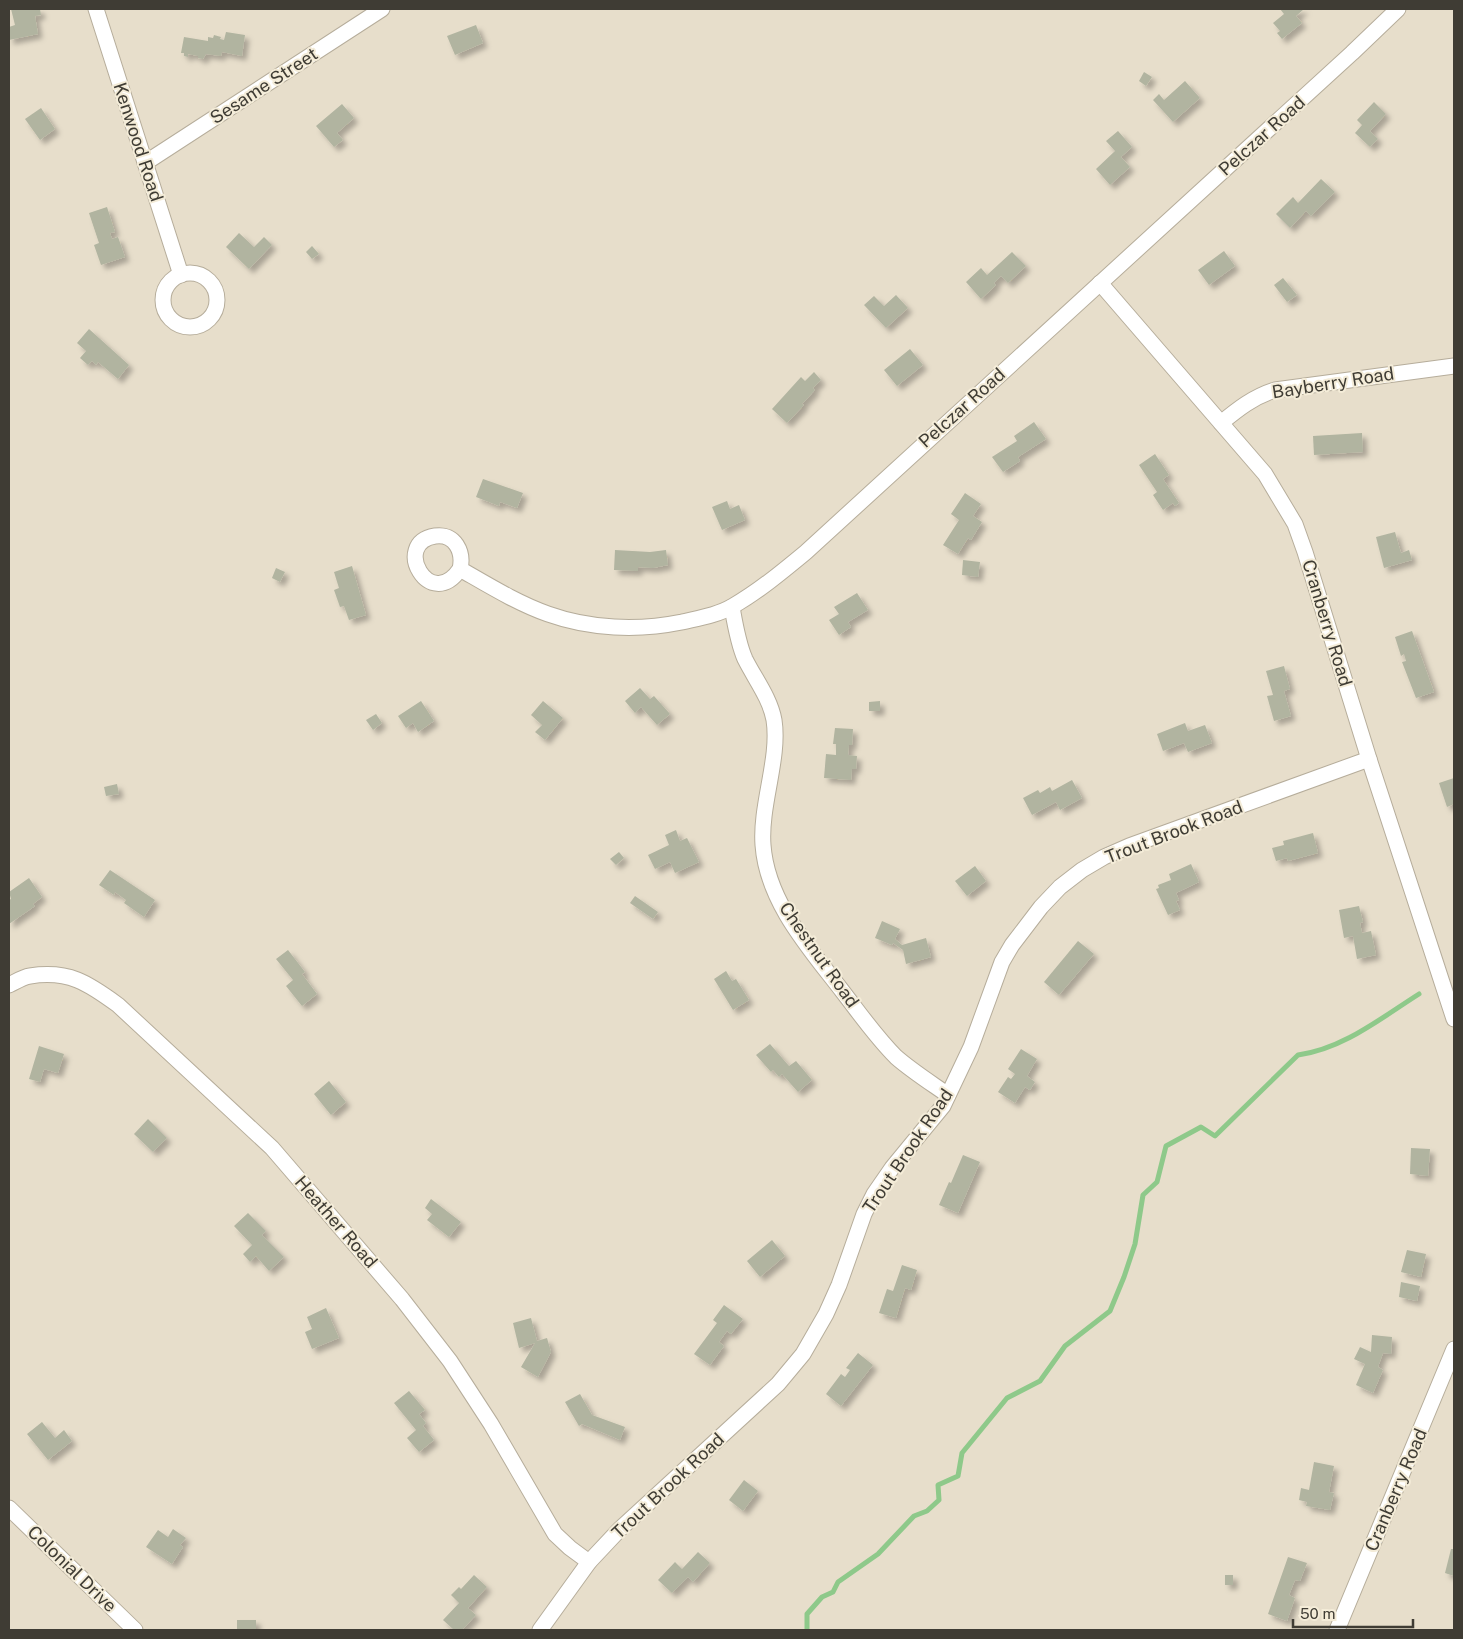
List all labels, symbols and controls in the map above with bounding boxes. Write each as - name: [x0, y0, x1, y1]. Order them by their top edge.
- street label: Sesame Street: [206, 43, 321, 128]
- street label: Kenwood Road: [109, 80, 168, 204]
- street label: Pelczar Road: [1214, 91, 1309, 180]
- street label: Pelczar Road: [914, 363, 1009, 452]
- street label: Bayberry Road: [1270, 363, 1395, 403]
- street label: Cranberry Road: [1298, 557, 1357, 689]
- street label: Trout Brook Road: [1102, 796, 1245, 867]
- street label: Chestnut Road: [775, 898, 863, 1011]
- street label: Trout Brook Road: [858, 1085, 957, 1217]
- street label: Heather Road: [291, 1171, 382, 1272]
- street label: Cranberry Road: [1360, 1425, 1431, 1554]
- street label: Trout Brook Road: [607, 1428, 728, 1543]
- street label: Colonial Drive: [24, 1521, 121, 1616]
- scale bar: [1293, 1596, 1413, 1628]
- text: 50 m: [1300, 1605, 1335, 1622]

